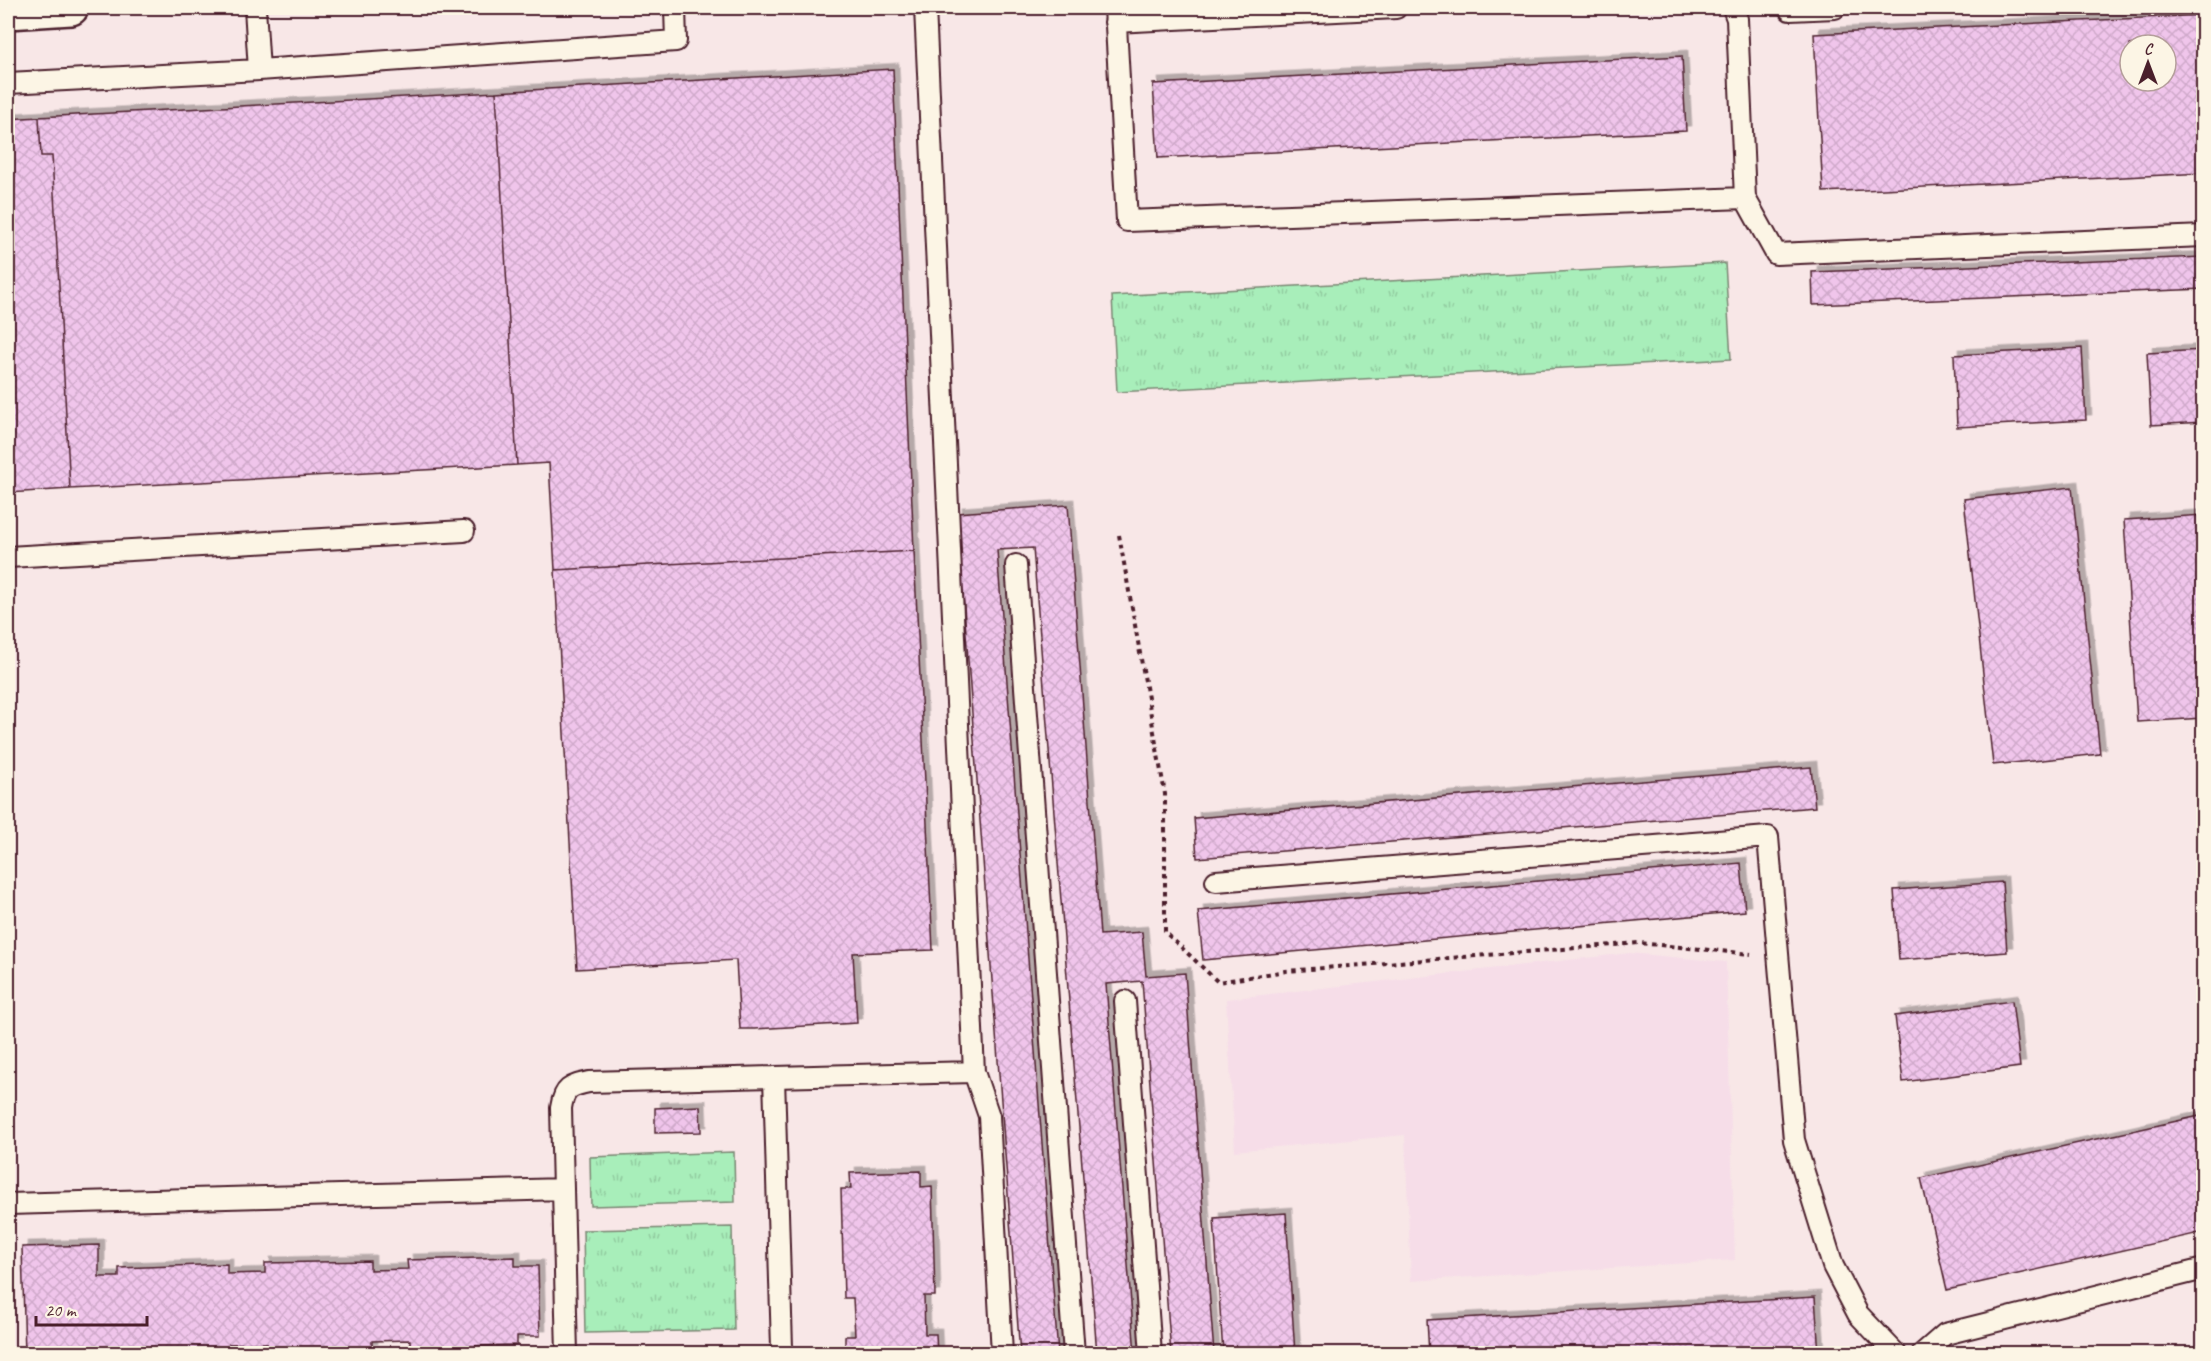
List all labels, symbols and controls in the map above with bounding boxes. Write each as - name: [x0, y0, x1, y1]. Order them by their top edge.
- north arrow: [2118, 33, 2178, 93]
- text: С: [2144, 39, 2154, 59]
- scale bar: [36, 1289, 147, 1327]
- text: 20 m: [45, 1299, 78, 1321]

